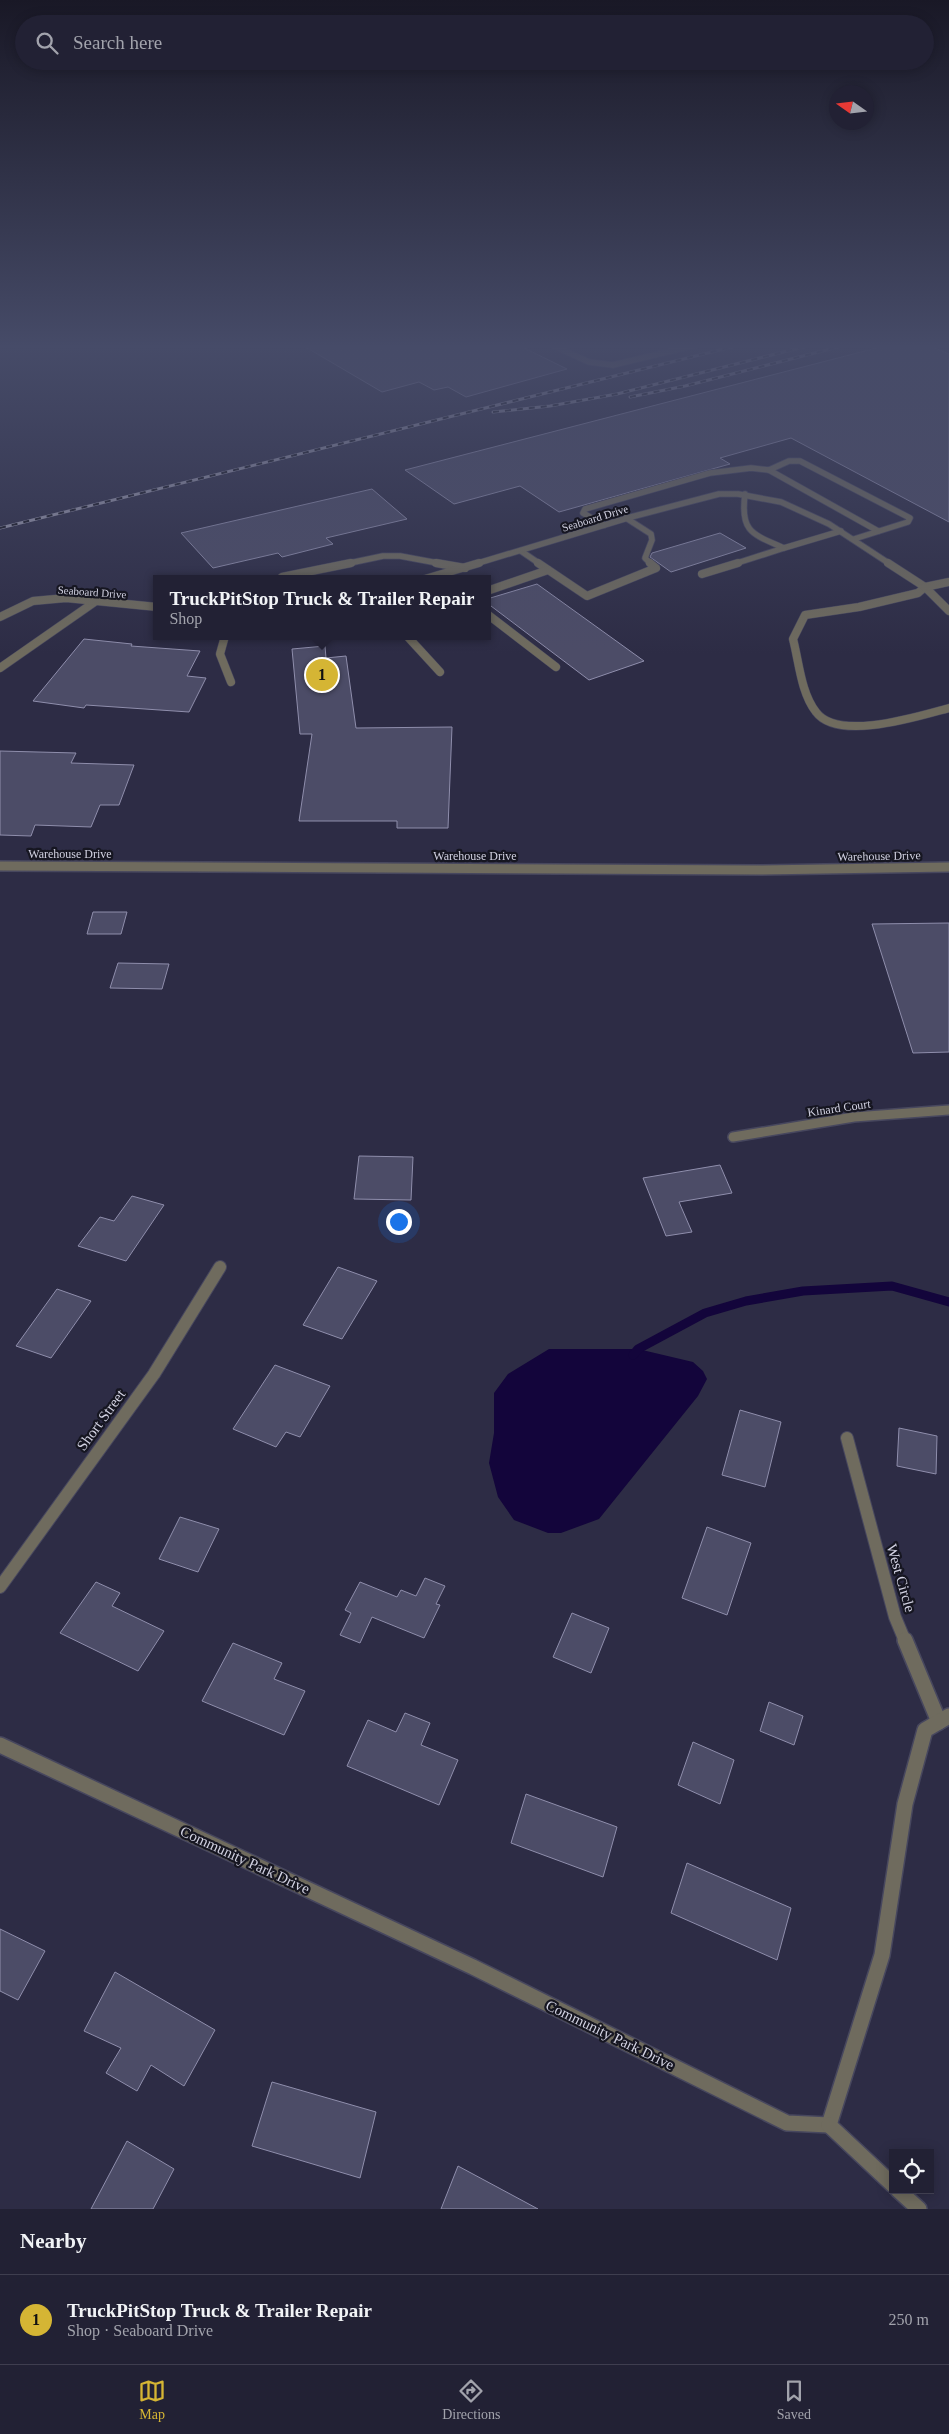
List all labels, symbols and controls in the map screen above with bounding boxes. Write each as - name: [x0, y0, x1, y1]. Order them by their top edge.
- search box: [15, 15, 934, 70]
- icon: search: [33, 29, 61, 57]
- text: Search here: [73, 32, 162, 53]
- north arrow: [829, 85, 874, 130]
- street label: Seaboard Drive: [560, 502, 630, 534]
- popup: [153, 575, 491, 640]
- street label: Seaboard Drive: [57, 584, 127, 600]
- text: TruckPitStop Truck & Trailer Repair: [169, 588, 475, 609]
- text: Shop: [169, 610, 202, 627]
- pin: 1: [306, 656, 338, 694]
- street label: Warehouse Drive: [28, 847, 112, 861]
- street label: Warehouse Drive: [837, 848, 921, 864]
- street label: Warehouse Drive: [433, 849, 517, 863]
- street label: Kinard Court: [807, 1097, 872, 1119]
- your location: [386, 1209, 412, 1235]
- street label: Short Street: [74, 1386, 129, 1454]
- street label: West Circle: [884, 1542, 918, 1614]
- street label: Community Park Drive: [178, 1823, 313, 1897]
- street label: Community Park Drive: [543, 1997, 677, 2073]
- map controls: [889, 2149, 934, 2194]
- button: locate: [889, 2149, 934, 2194]
- text: Nearby: [20, 2229, 87, 2253]
- text: TruckPitStop Truck & Trailer Repair: [67, 2300, 372, 2321]
- text: 1: [32, 2311, 40, 2328]
- text: 250 m: [889, 2311, 929, 2328]
- text: Shop · Seaboard Drive: [67, 2322, 213, 2339]
- tab: Map: [138, 2377, 166, 2423]
- tab: Directions: [442, 2377, 501, 2423]
- tab: Saved: [777, 2377, 811, 2423]

